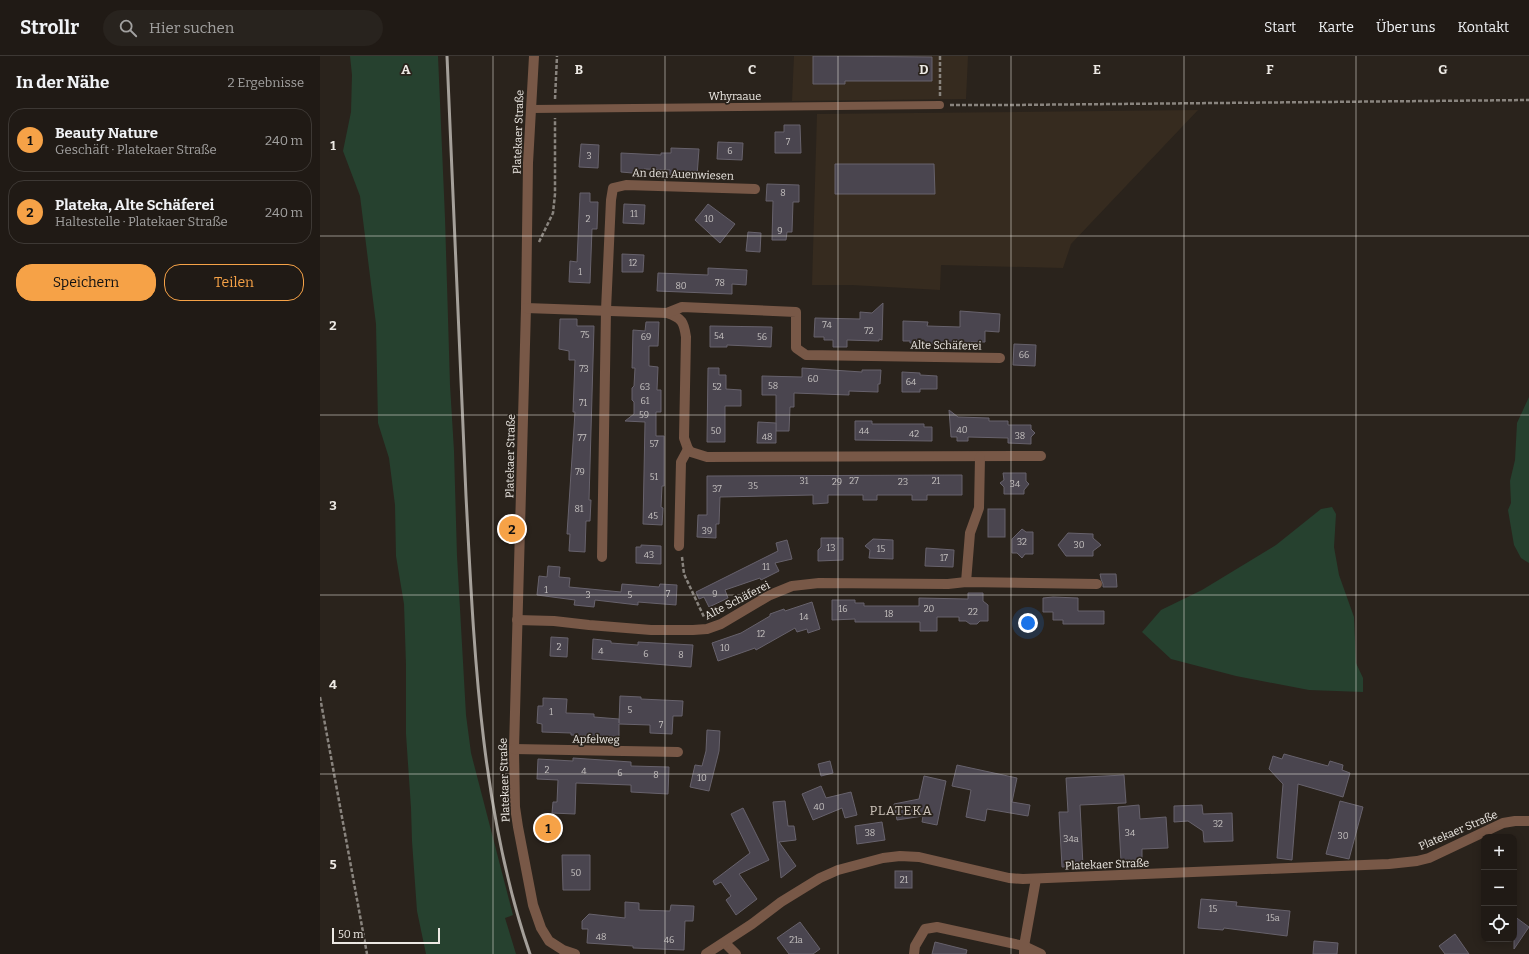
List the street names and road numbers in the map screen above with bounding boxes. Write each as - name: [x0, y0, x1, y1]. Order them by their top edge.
- street label: Platekaer Straße: [511, 90, 526, 174]
- street label: Whyraaue: [709, 90, 761, 103]
- street label: An den Auenwiesen: [632, 166, 734, 183]
- street label: Alte Schäferei: [910, 338, 982, 353]
- street label: Platekaer Straße: [503, 414, 518, 498]
- street label: Alte Schäferei: [703, 578, 773, 622]
- street label: Apfelweg: [572, 733, 620, 746]
- street label: Platekaer Straße: [497, 738, 512, 822]
- street label: Platekaer Straße: [1417, 808, 1500, 853]
- street label: Platekaer Straße: [1065, 857, 1149, 872]

